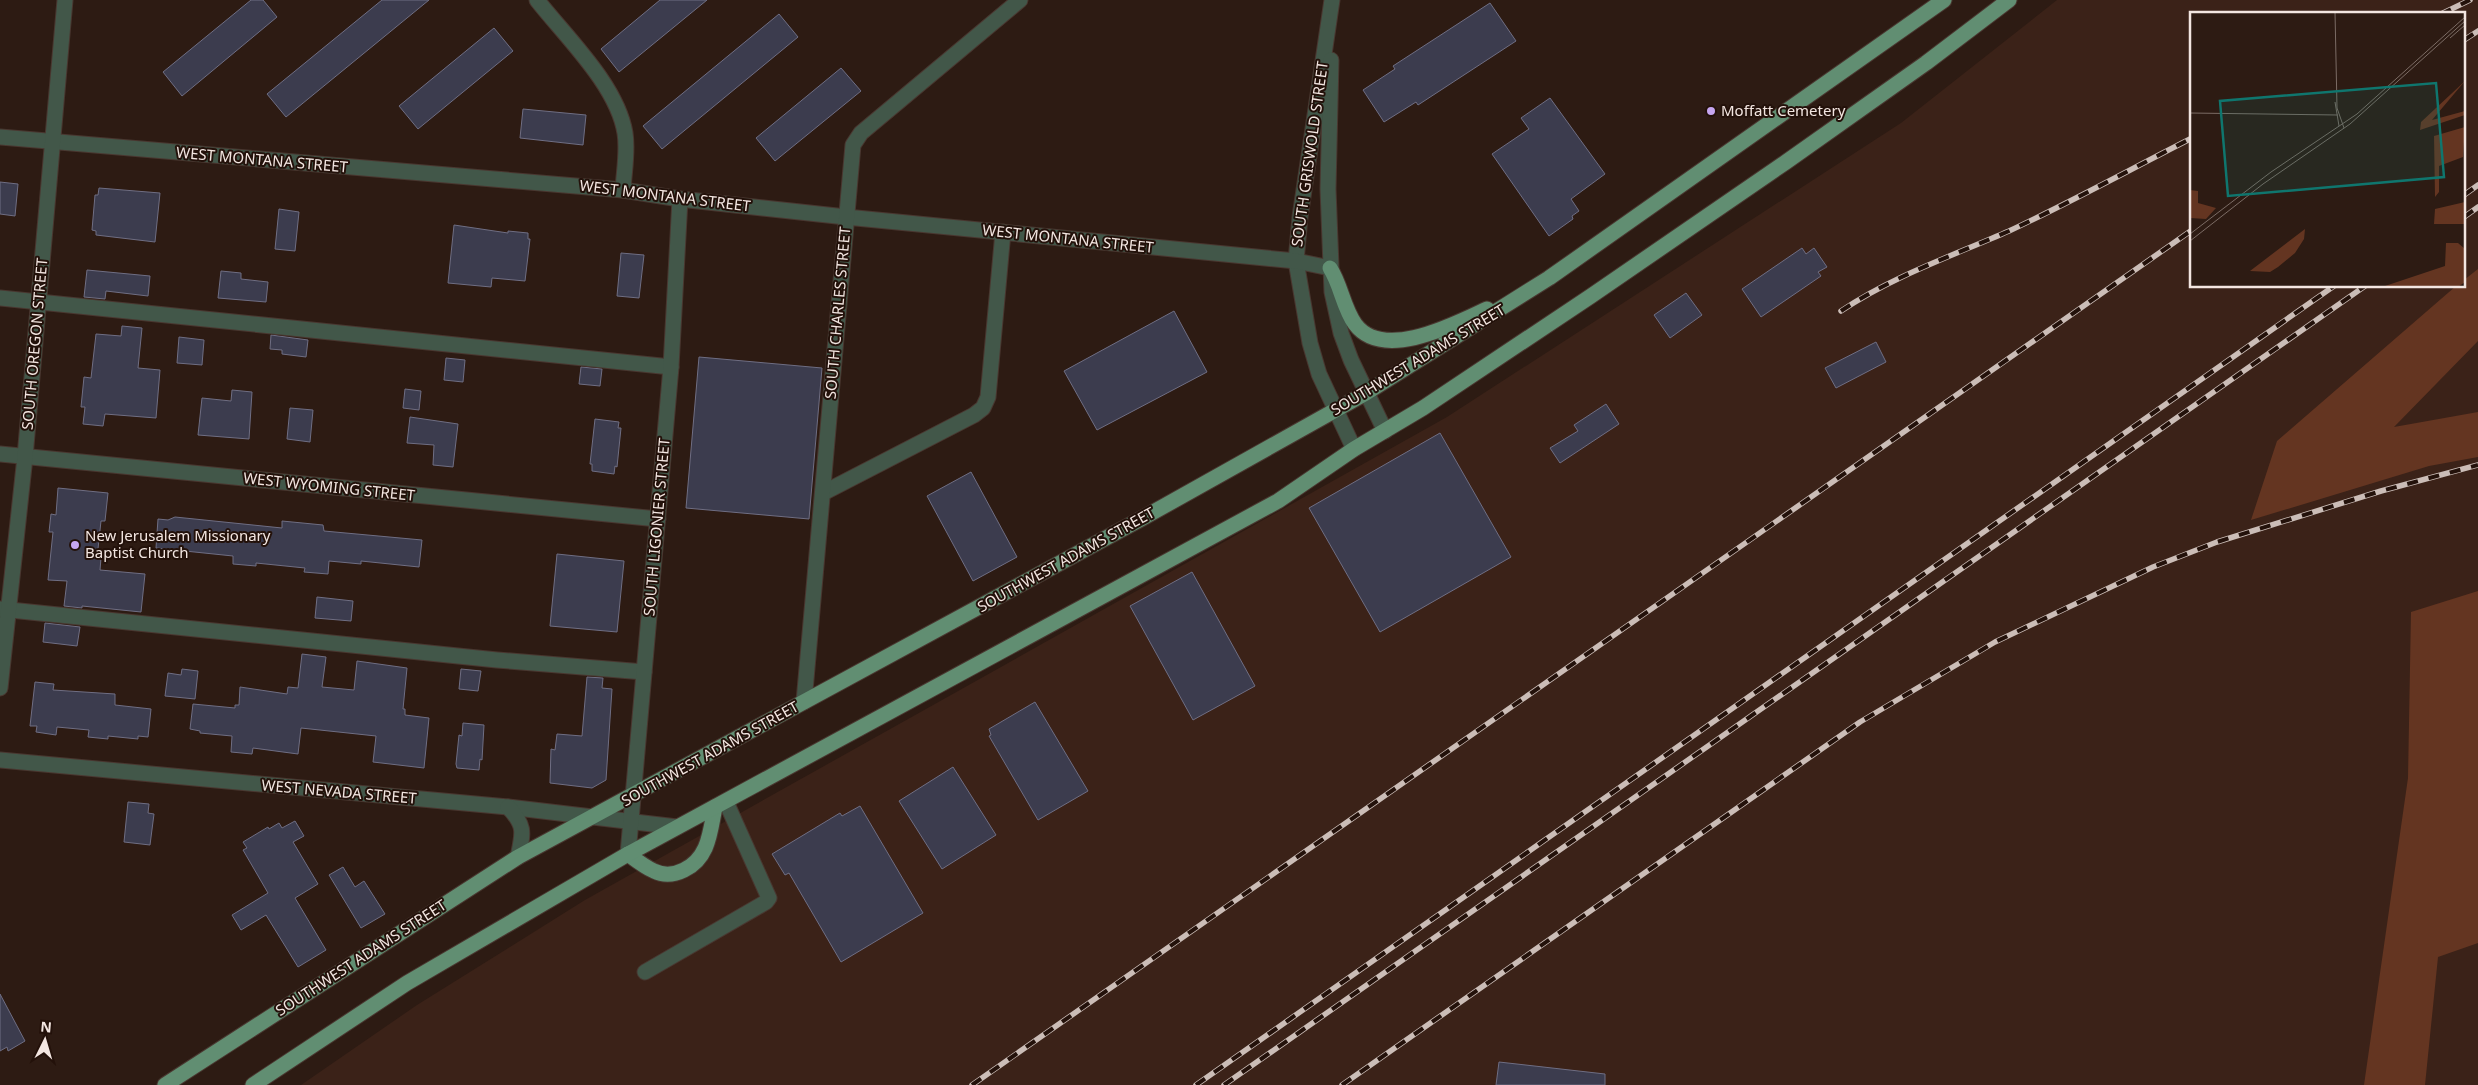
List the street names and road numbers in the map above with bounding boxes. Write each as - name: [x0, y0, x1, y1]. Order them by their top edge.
- street label: SOUTH GRISWOLD STREET: [1286, 59, 1332, 248]
- street label: WEST MONTANA STREET: [175, 142, 349, 177]
- street label: WEST MONTANA STREET: [578, 175, 752, 216]
- street label: WEST MONTANA STREET: [981, 219, 1155, 257]
- street label: SOUTH CHARLES STREET: [820, 225, 855, 400]
- street label: SOUTH OREGON STREET: [17, 256, 52, 431]
- street label: SOUTHWEST ADAMS STREET: [1327, 299, 1509, 419]
- street label: SOUTH LIGONIER STREET: [638, 436, 674, 617]
- street label: WEST WYOMING STREET: [242, 467, 417, 505]
- street label: SOUTHWEST ADAMS STREET: [973, 502, 1158, 616]
- street label: SOUTHWEST ADAMS STREET: [617, 696, 802, 810]
- street label: WEST NEVADA STREET: [261, 774, 418, 808]
- street label: SOUTHWEST ADAMS STREET: [271, 894, 450, 1020]

